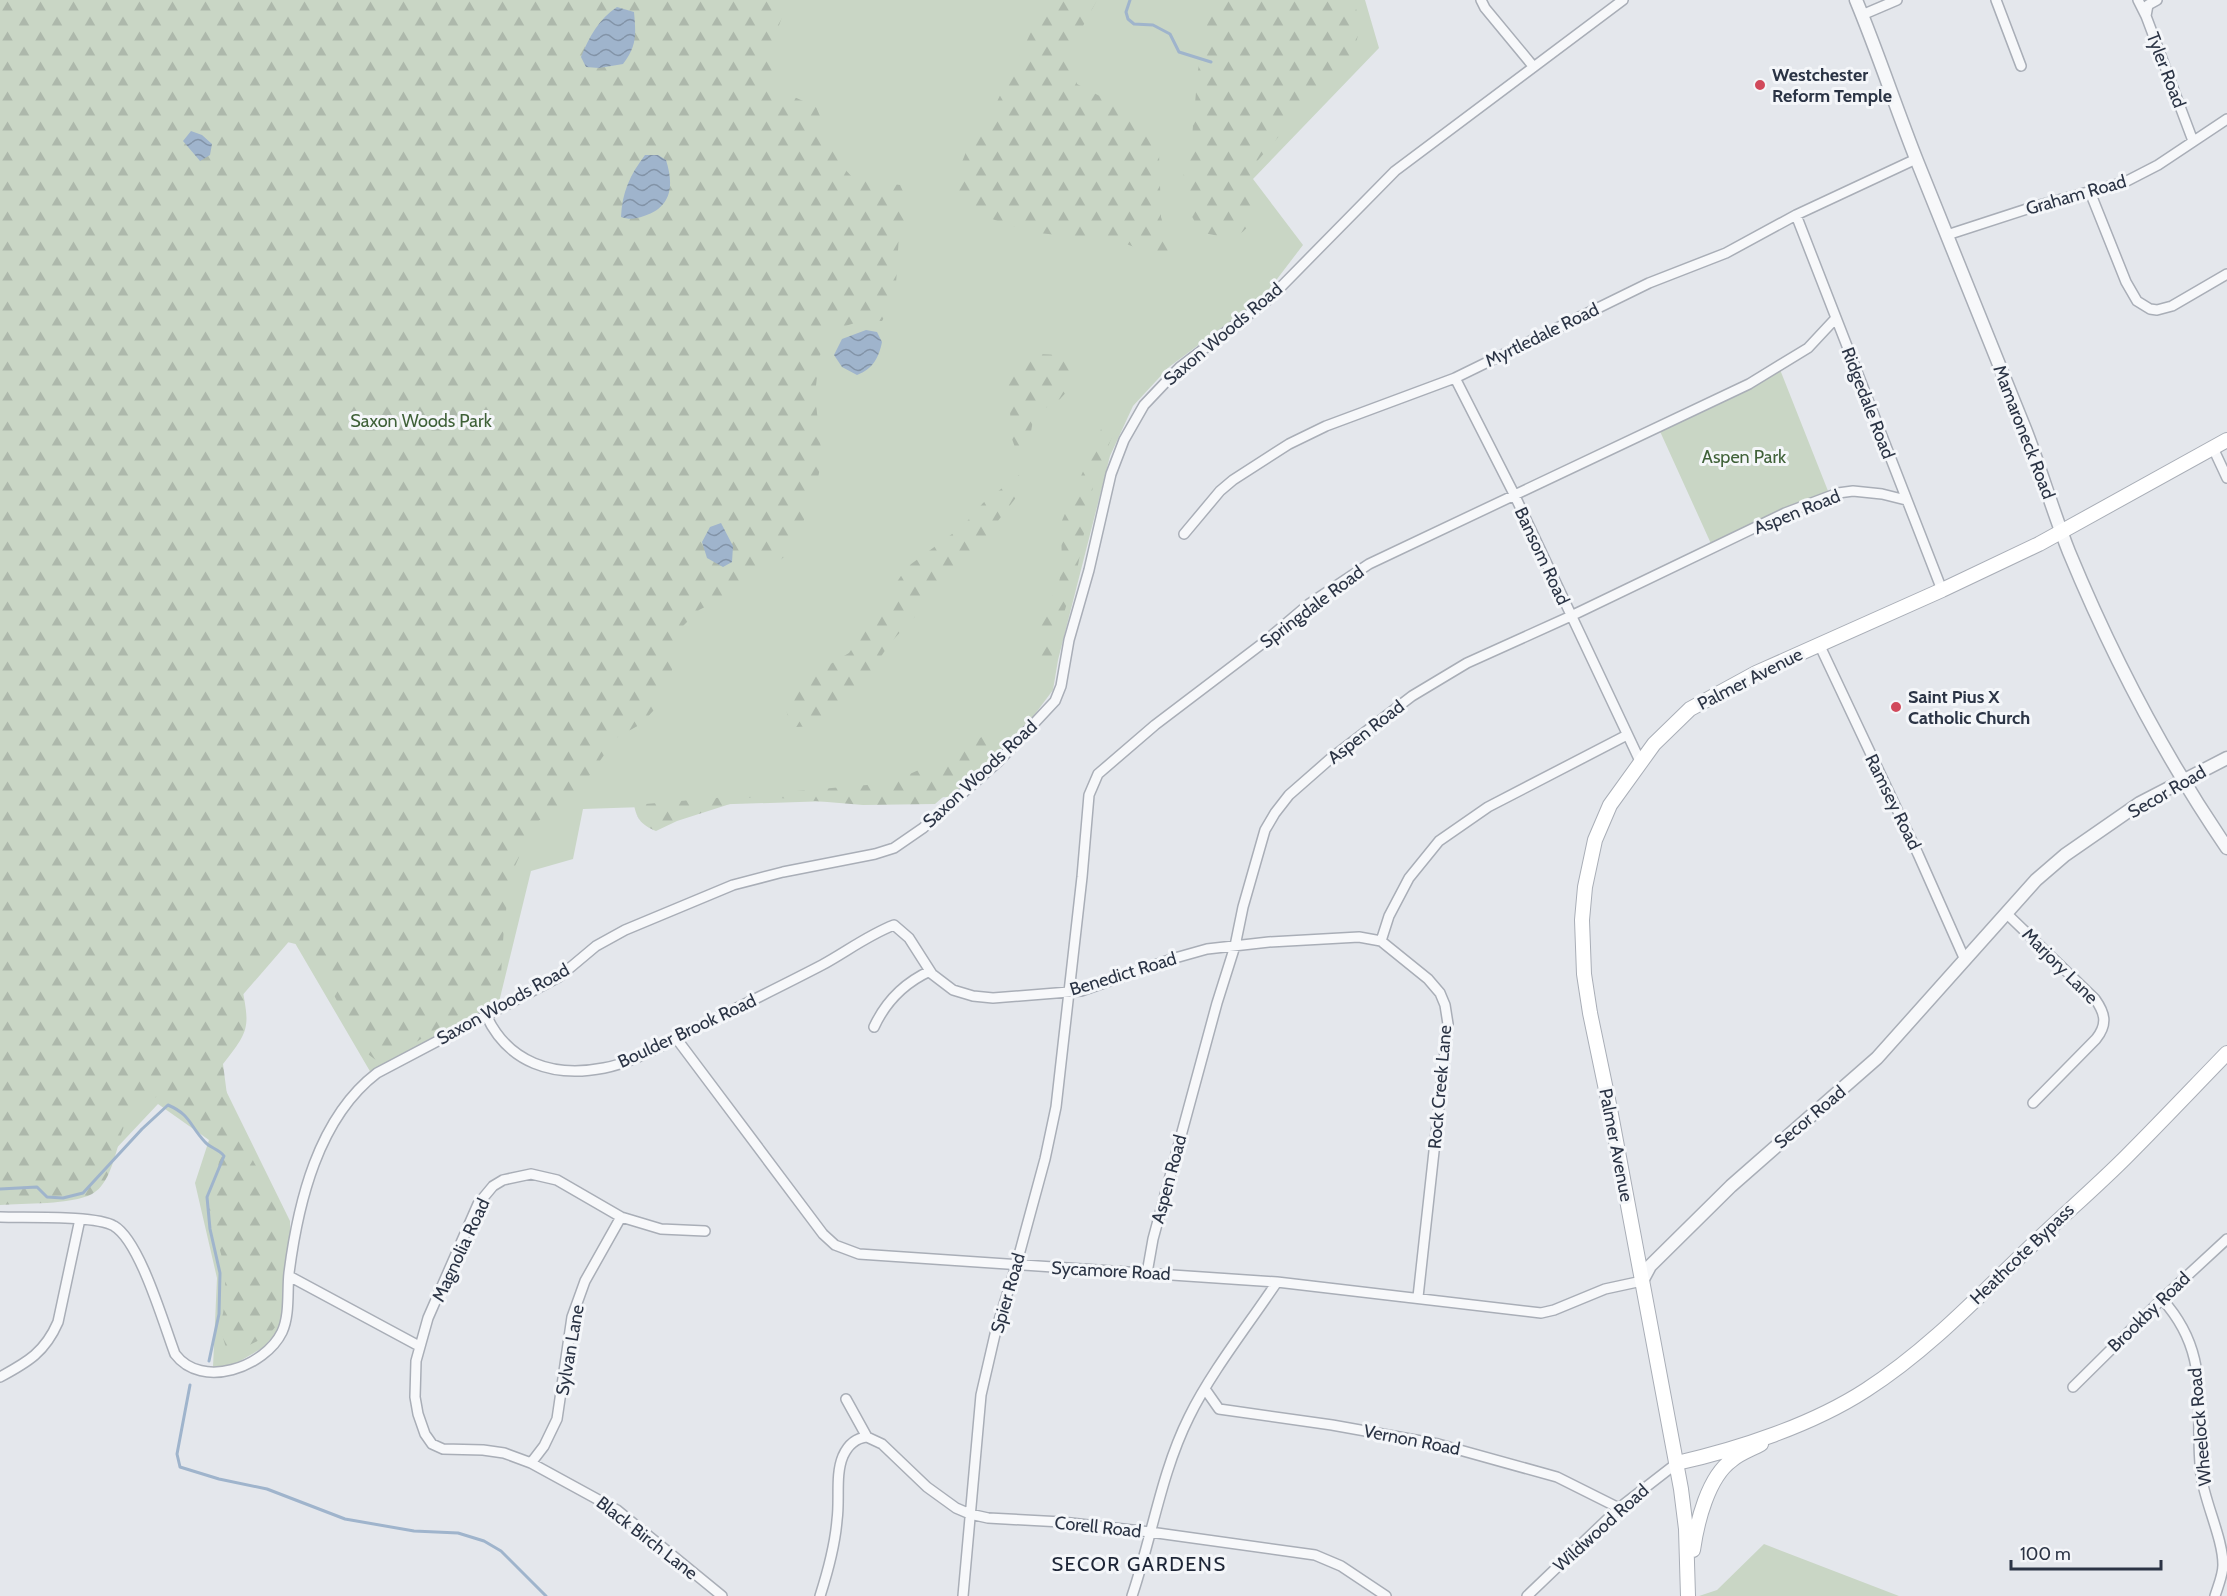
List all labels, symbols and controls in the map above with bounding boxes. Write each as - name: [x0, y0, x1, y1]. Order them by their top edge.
- street label: Tyler Road: [2142, 29, 2190, 111]
- place label: Westchester Reform Temple: [1772, 64, 1892, 107]
- marker: Westchester Reform Temple: [1753, 78, 1767, 92]
- street label: Graham Road: [2023, 170, 2129, 220]
- street label: Saxon Woods Road: [1159, 278, 1287, 390]
- street label: Myrtledale Road: [1482, 298, 1602, 372]
- street label: Ridgedale Road: [1837, 344, 1899, 462]
- street label: Mamaroneck Road: [1988, 362, 2060, 502]
- park label: Saxon Woods Park: [350, 410, 493, 432]
- park label: Aspen Park: [1702, 446, 1787, 468]
- street label: Aspen Road: [1751, 485, 1843, 539]
- street label: Bansom Road: [1510, 503, 1574, 609]
- street label: Springdale Road: [1256, 561, 1368, 653]
- street label: Palmer Avenue: [1694, 643, 1806, 715]
- place label: Saint Pius X Catholic Church: [1908, 686, 2030, 729]
- street label: Aspen Road: [1323, 695, 1409, 769]
- marker: Saint Pius X Catholic Church: [1889, 700, 1903, 714]
- street label: Saxon Woods Road: [918, 715, 1042, 833]
- street label: Ramsey Road: [1860, 750, 1926, 854]
- street label: Secor Road: [2124, 761, 2210, 823]
- street label: Marjory Lane: [2017, 923, 2103, 1009]
- street label: Benedict Road: [1067, 947, 1179, 1001]
- street label: Saxon Woods Road: [433, 958, 573, 1050]
- street label: Boulder Brook Road: [614, 989, 760, 1073]
- street label: Rock Creek Lane: [1424, 1024, 1456, 1150]
- street label: Secor Road: [1770, 1081, 1850, 1153]
- street label: Palmer Avenue: [1594, 1087, 1638, 1203]
- street label: Aspen Road: [1147, 1132, 1191, 1226]
- street label: Magnolia Road: [427, 1195, 495, 1305]
- street label: Heathcote Bypass: [1965, 1199, 2079, 1309]
- street label: Spier Road: [986, 1250, 1030, 1336]
- street label: Sycamore Road: [1051, 1257, 1171, 1285]
- street label: Brookby Road: [2103, 1267, 2195, 1357]
- street label: Sylvan Lane: [551, 1303, 589, 1397]
- street label: Wheelock Road: [2184, 1367, 2216, 1487]
- street label: Vernon Road: [1362, 1420, 1462, 1460]
- street label: Wildwood Road: [1549, 1479, 1653, 1577]
- street label: Black Birch Lane: [592, 1492, 702, 1584]
- street label: Corell Road: [1054, 1512, 1142, 1542]
- scale bar: [2011, 1533, 2161, 1571]
- text: 100 m: [2020, 1543, 2071, 1565]
- district label: SECOR GARDENS: [1051, 1552, 1227, 1576]

